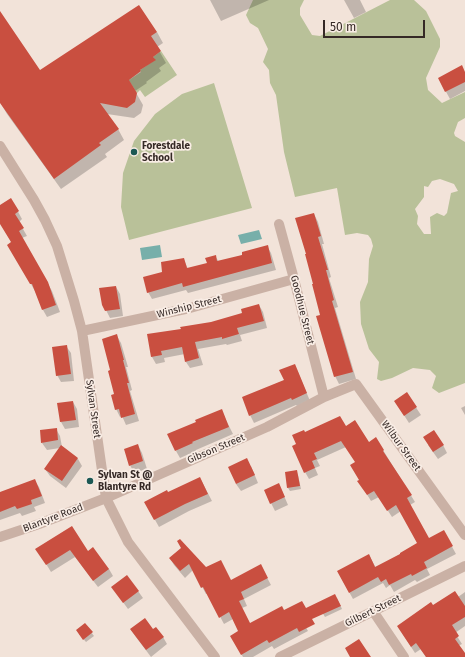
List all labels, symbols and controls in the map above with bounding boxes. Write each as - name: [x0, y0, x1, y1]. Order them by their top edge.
- scale bar: [325, 12, 427, 38]
- text: 50 m: [330, 20, 356, 34]
- place label: Forestdale School: [142, 140, 190, 164]
- marker: Forestdale School: [129, 147, 139, 157]
- street label: Goodhue Street: [288, 274, 316, 346]
- street label: Winship Street: [156, 293, 222, 321]
- street label: Sylvan Street: [83, 379, 103, 439]
- street label: Wilbur Street: [379, 418, 423, 474]
- street label: Gibson Street: [185, 432, 247, 466]
- place label: Sylvan St @ Blantyre Rd: [98, 469, 152, 492]
- marker: Sylvan St @ Blantyre Rd: [85, 476, 95, 486]
- street label: Blantyre Road: [21, 501, 85, 535]
- street label: Gilbert Street: [343, 592, 403, 630]

